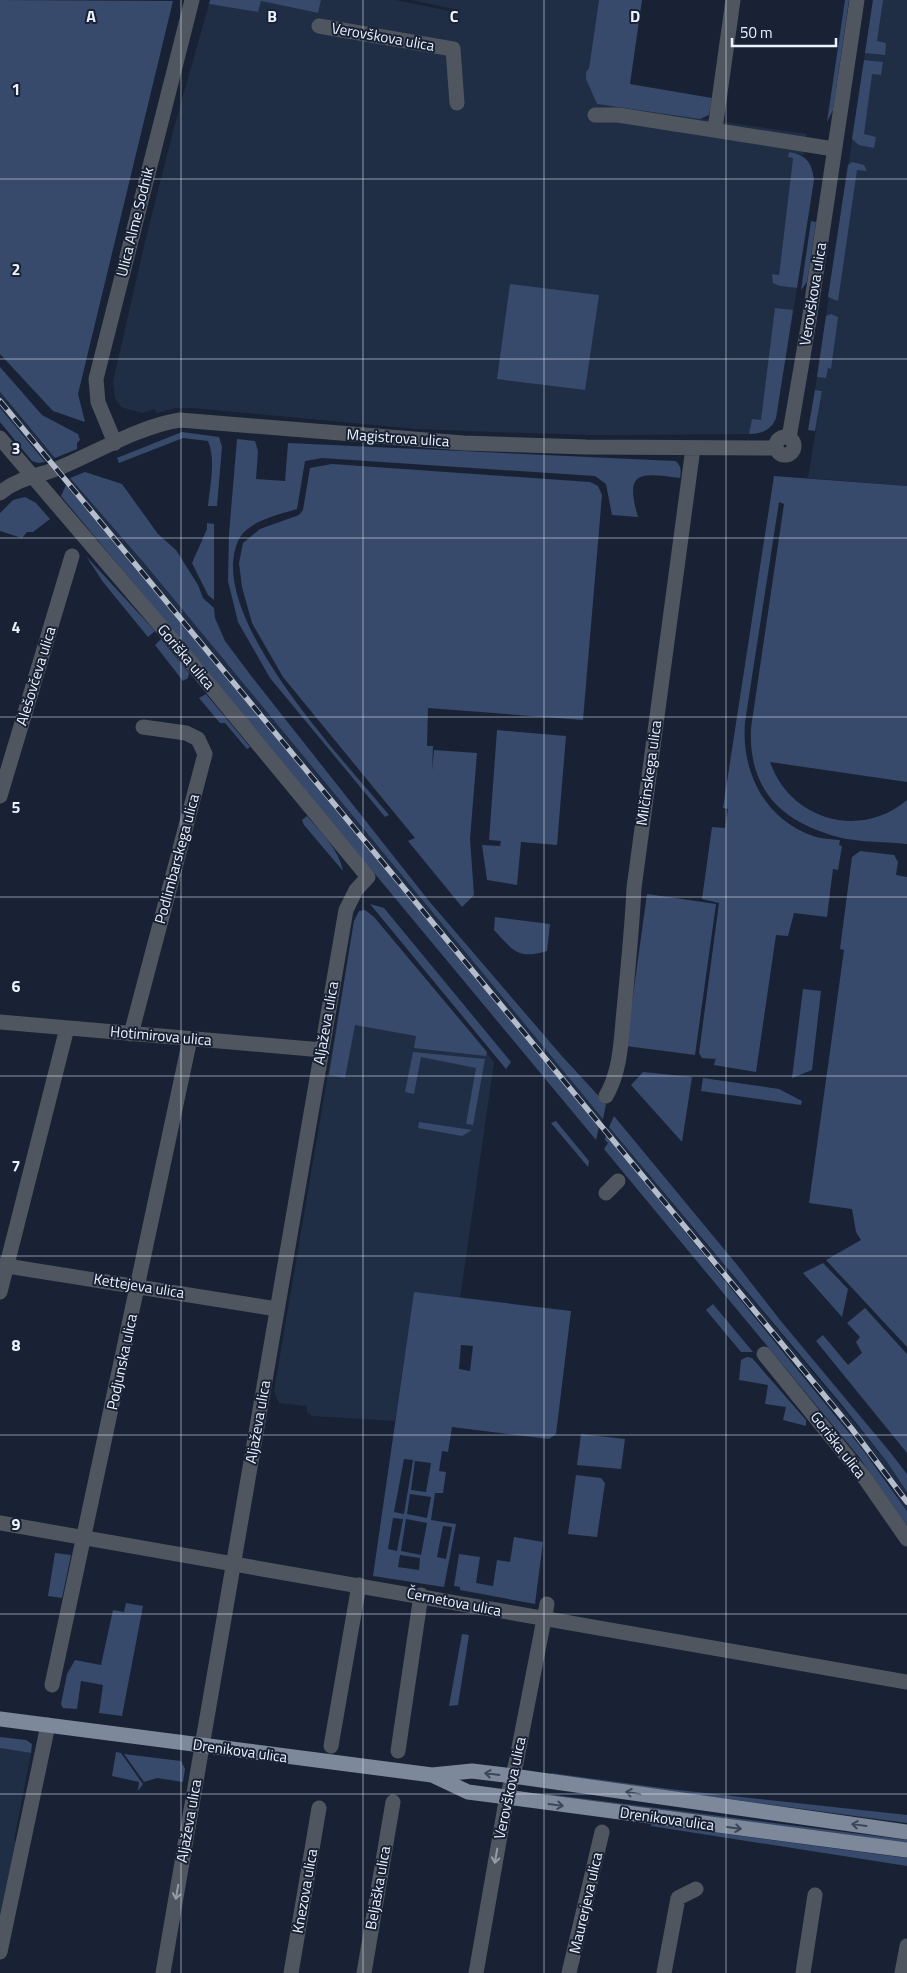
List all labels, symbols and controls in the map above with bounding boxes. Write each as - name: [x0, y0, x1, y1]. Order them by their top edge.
- text: A: [86, 4, 96, 28]
- text: B: [267, 4, 277, 28]
- text: C: [450, 4, 459, 28]
- text: D: [630, 4, 640, 28]
- scale bar: [732, 15, 836, 47]
- street label: Verovškova ulica: [330, 16, 437, 57]
- text: 50 m: [740, 21, 773, 44]
- text: 1: [12, 77, 20, 101]
- street label: Ulica Alme Sodnik: [110, 165, 159, 279]
- street label: Verovškova ulica: [793, 240, 832, 347]
- text: 2: [12, 257, 20, 281]
- street label: Magistrova ulica: [346, 422, 451, 453]
- text: 3: [12, 436, 20, 460]
- text: 4: [12, 615, 21, 639]
- street label: Goriška ulica: [152, 619, 221, 695]
- street label: Alešovčeva ulica: [10, 623, 62, 728]
- street label: Milčinskega ulica: [630, 718, 667, 827]
- street label: Podlimbarskega ulica: [148, 791, 205, 926]
- text: 5: [12, 795, 21, 819]
- text: 6: [12, 974, 21, 998]
- street label: Aljaževa ulica: [307, 979, 344, 1066]
- street label: Hotimirova ulica: [109, 1020, 213, 1051]
- text: 7: [12, 1154, 20, 1178]
- street label: Kettejeva ulica: [92, 1267, 186, 1304]
- street label: Podjunska ulica: [100, 1311, 143, 1412]
- text: 8: [12, 1333, 21, 1357]
- street label: Aljaževa ulica: [239, 1378, 276, 1465]
- street label: Goriška ulica: [805, 1406, 872, 1483]
- text: 9: [12, 1512, 21, 1536]
- street label: Černetova ulica: [405, 1581, 504, 1622]
- street label: Drenikova ulica: [191, 1732, 289, 1769]
- street label: Verovškova ulica: [487, 1734, 532, 1841]
- one-way arrow: [484, 1769, 500, 1779]
- street label: Aljaževa ulica: [170, 1777, 207, 1864]
- one-way arrow: [626, 1788, 642, 1798]
- one-way arrow: [547, 1800, 563, 1810]
- street label: Drenikova ulica: [618, 1800, 716, 1837]
- one-way arrow: [851, 1820, 867, 1830]
- one-way arrow: [726, 1823, 742, 1833]
- street label: Beljaška ulica: [359, 1844, 396, 1932]
- street label: Knezova ulica: [286, 1846, 323, 1935]
- one-way arrow: [491, 1847, 501, 1863]
- street label: Maurerjeva ulica: [563, 1850, 608, 1956]
- one-way arrow: [171, 1883, 181, 1899]

